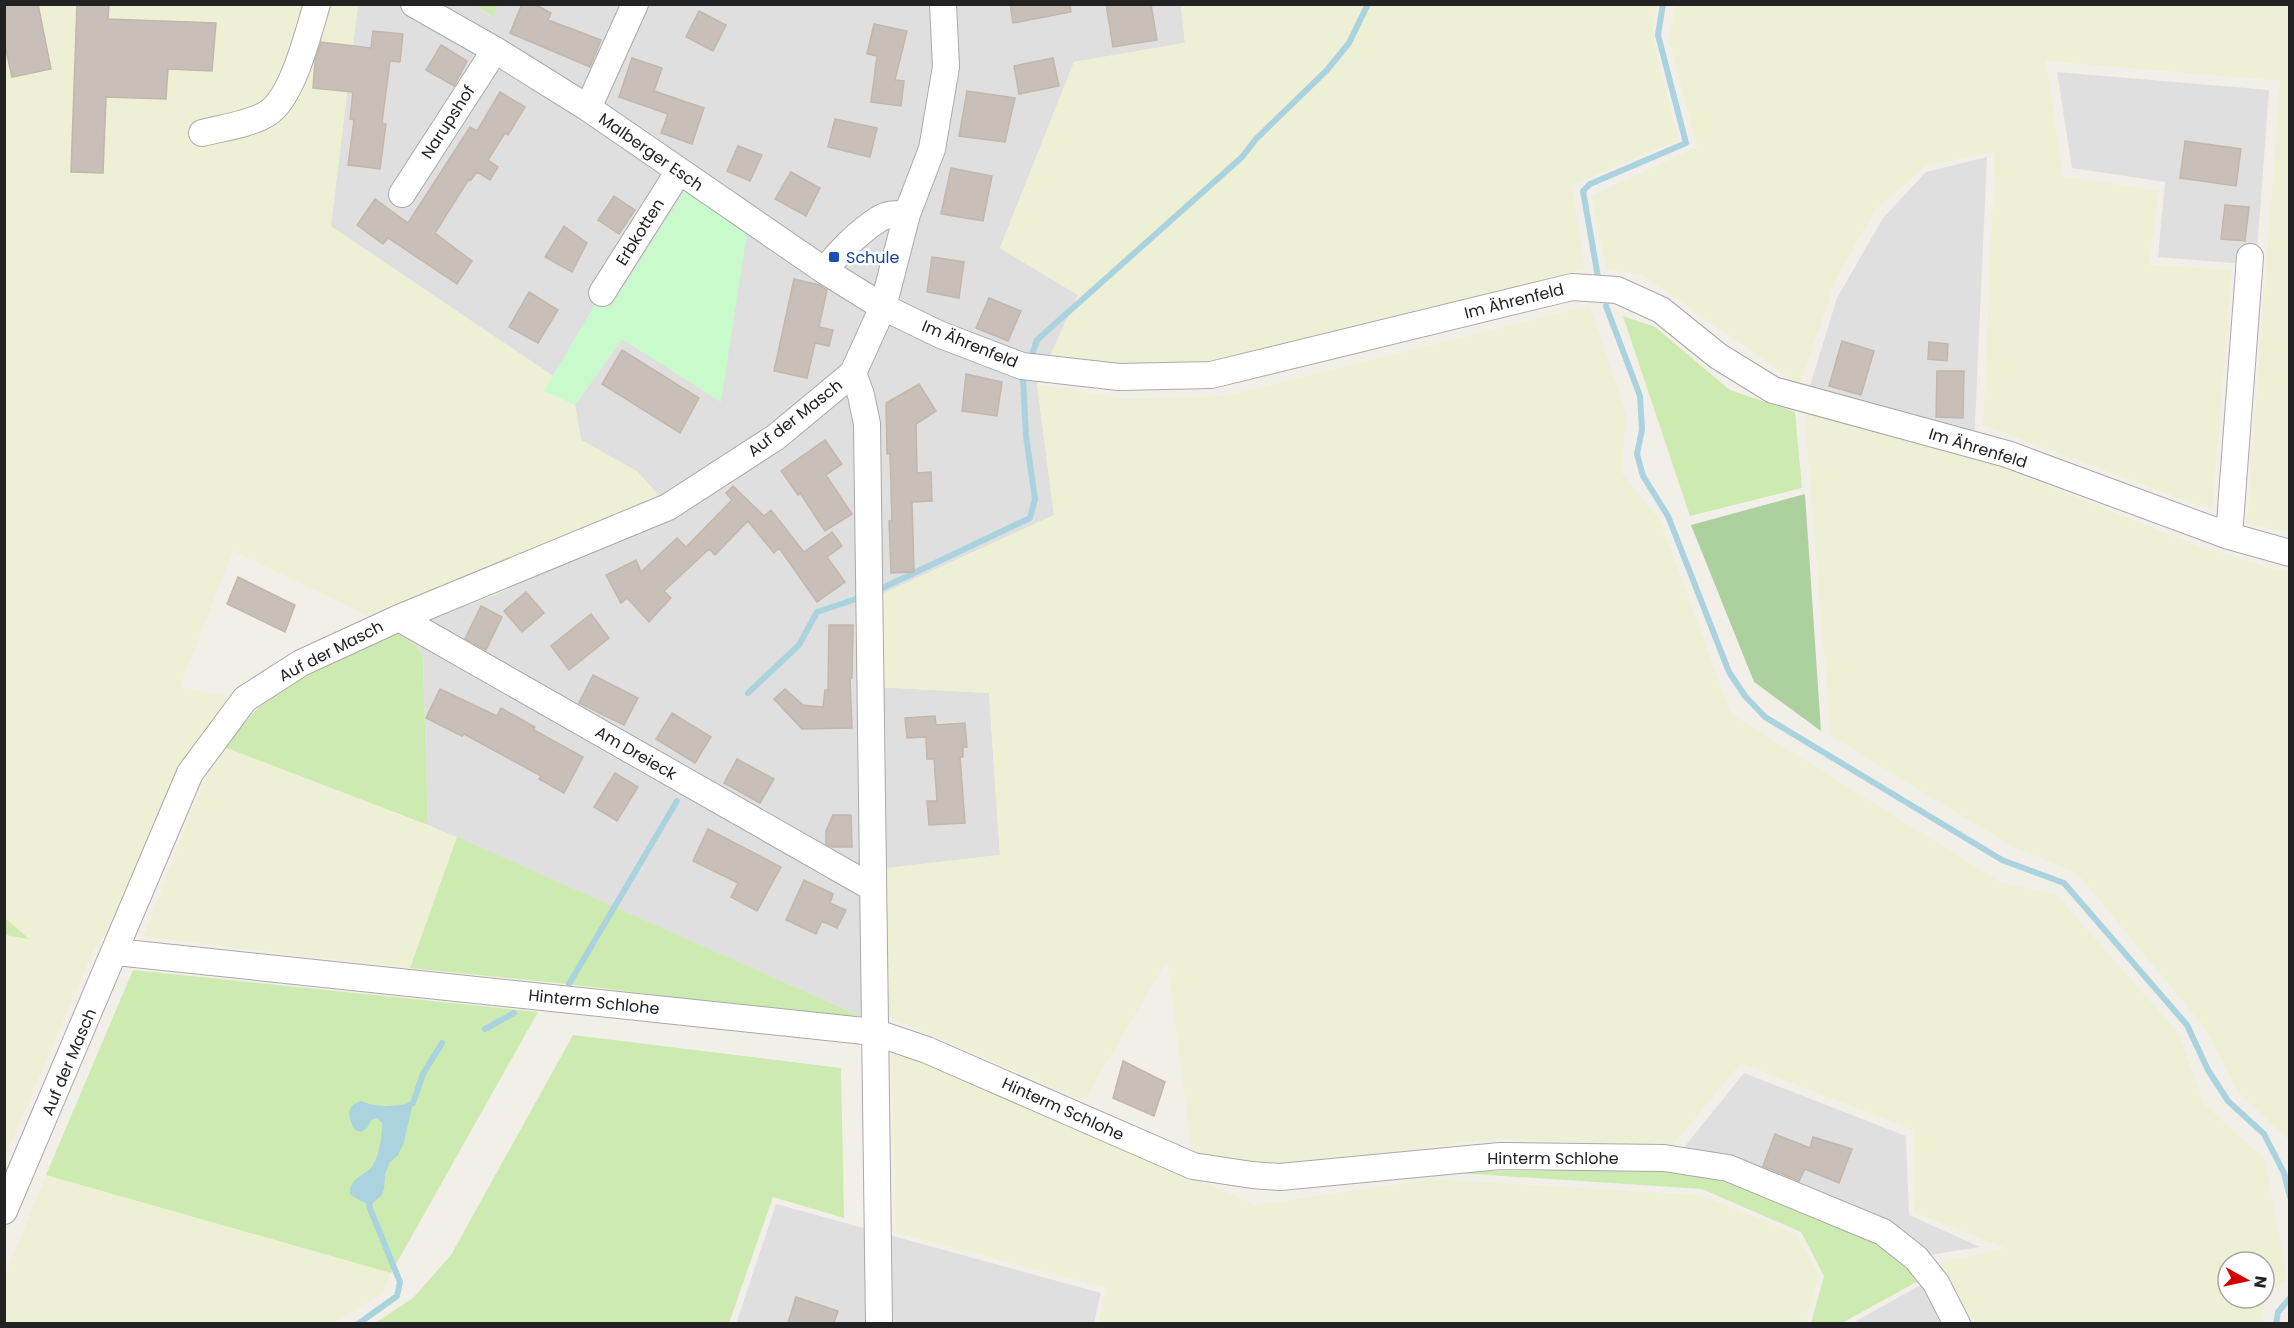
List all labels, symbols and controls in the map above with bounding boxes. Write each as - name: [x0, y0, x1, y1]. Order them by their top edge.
- street label: Narupshof: [416, 81, 480, 163]
- street label: Malberger Esch: [594, 107, 708, 197]
- street label: Erbkotten: [610, 194, 670, 270]
- place label: Schule: [846, 246, 900, 269]
- marker: Schule: [827, 250, 841, 264]
- street label: Im Ährenfeld: [1462, 278, 1566, 324]
- street label: Im Ährenfeld: [919, 314, 1021, 374]
- street label: Auf der Masch: [743, 374, 847, 462]
- street label: Im Ährenfeld: [1926, 422, 2030, 474]
- street label: Auf der Masch: [275, 615, 387, 687]
- street label: Am Dreieck: [591, 720, 682, 786]
- street label: Hinterm Schlohe: [527, 984, 661, 1020]
- street label: Auf der Masch: [36, 1005, 102, 1119]
- street label: Hinterm Schlohe: [998, 1072, 1128, 1146]
- street label: Hinterm Schlohe: [1487, 1147, 1619, 1170]
- north arrow: [2216, 1250, 2276, 1310]
- text: N: [2248, 1274, 2273, 1290]

